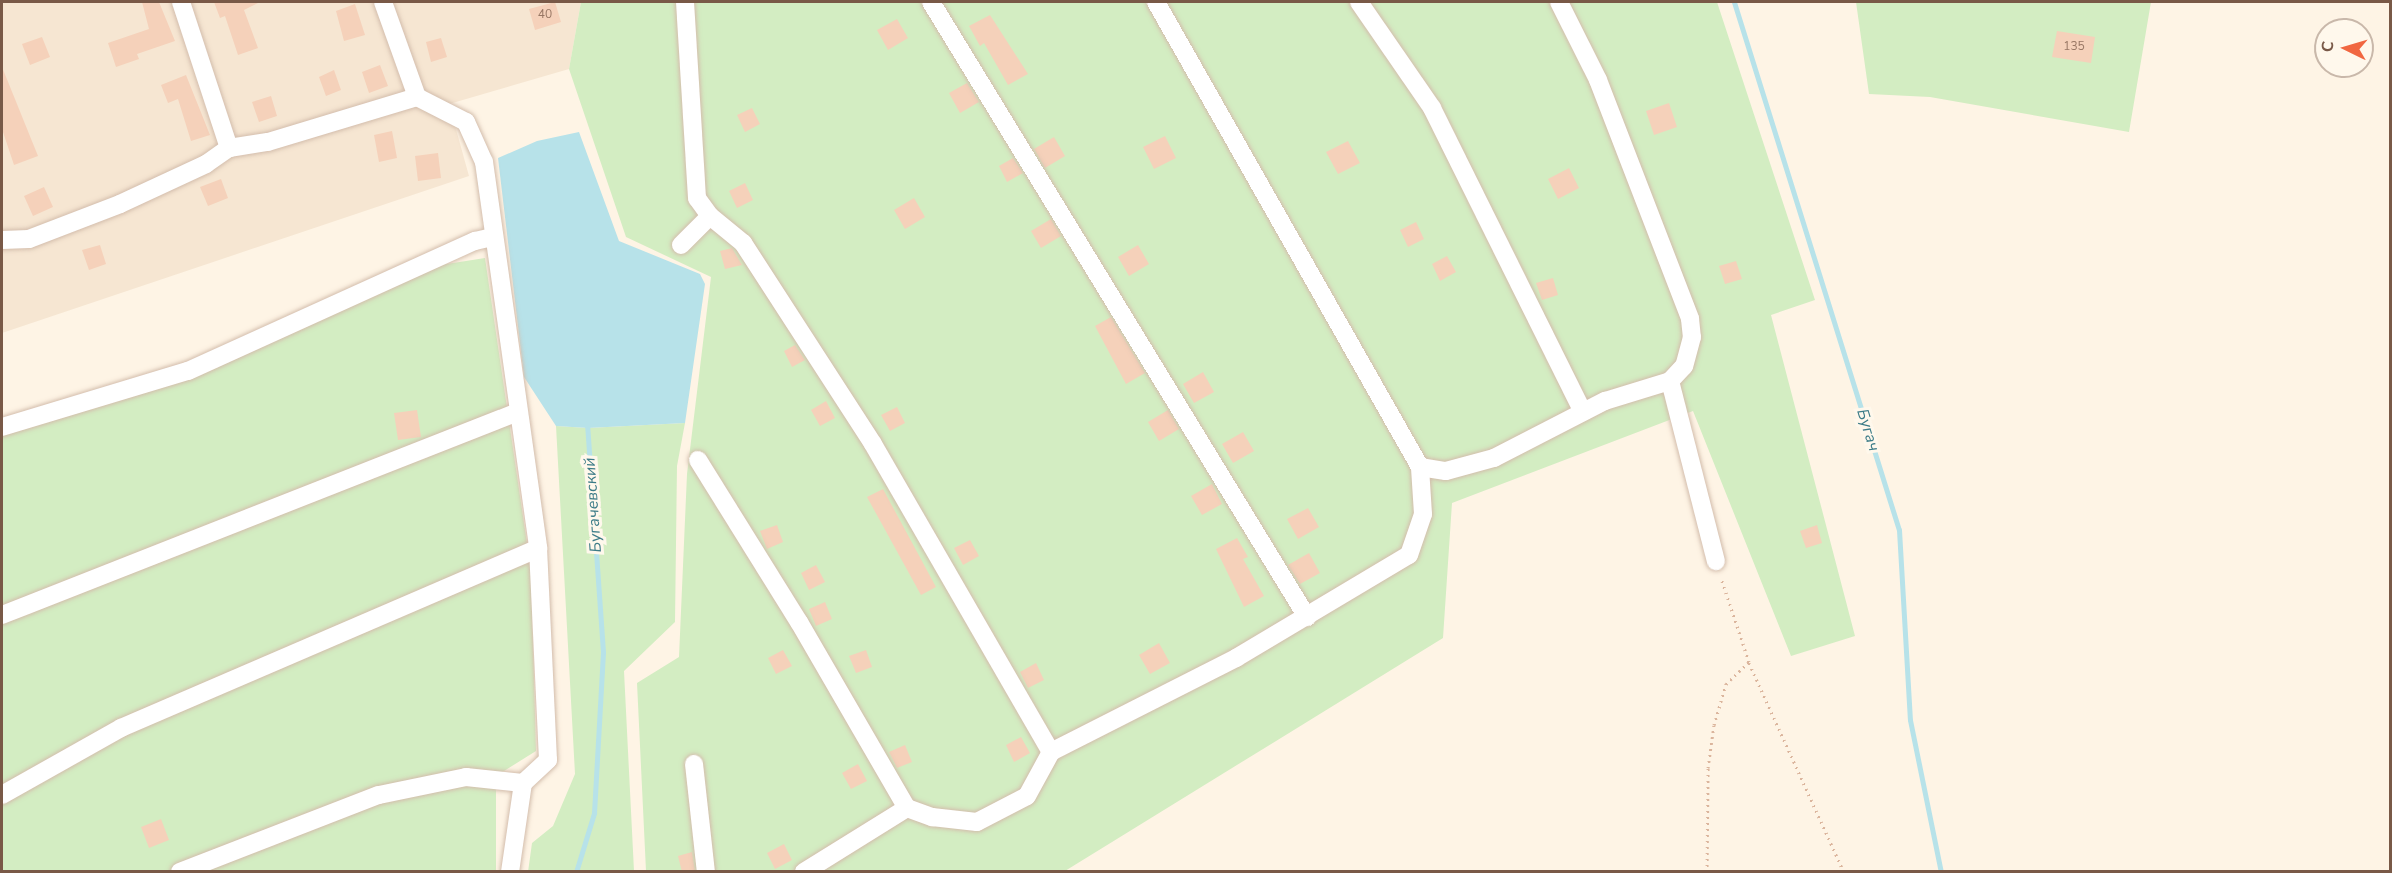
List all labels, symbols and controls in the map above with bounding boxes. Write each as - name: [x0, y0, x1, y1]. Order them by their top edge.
- house number: 40: [538, 8, 552, 22]
- north arrow: [2314, 18, 2374, 78]
- house number: 135: [2063, 40, 2085, 54]
- text: С: [2317, 40, 2339, 53]
- water label: Бугач: [1852, 406, 1884, 454]
- water label: Бугачевский: [580, 457, 606, 553]

